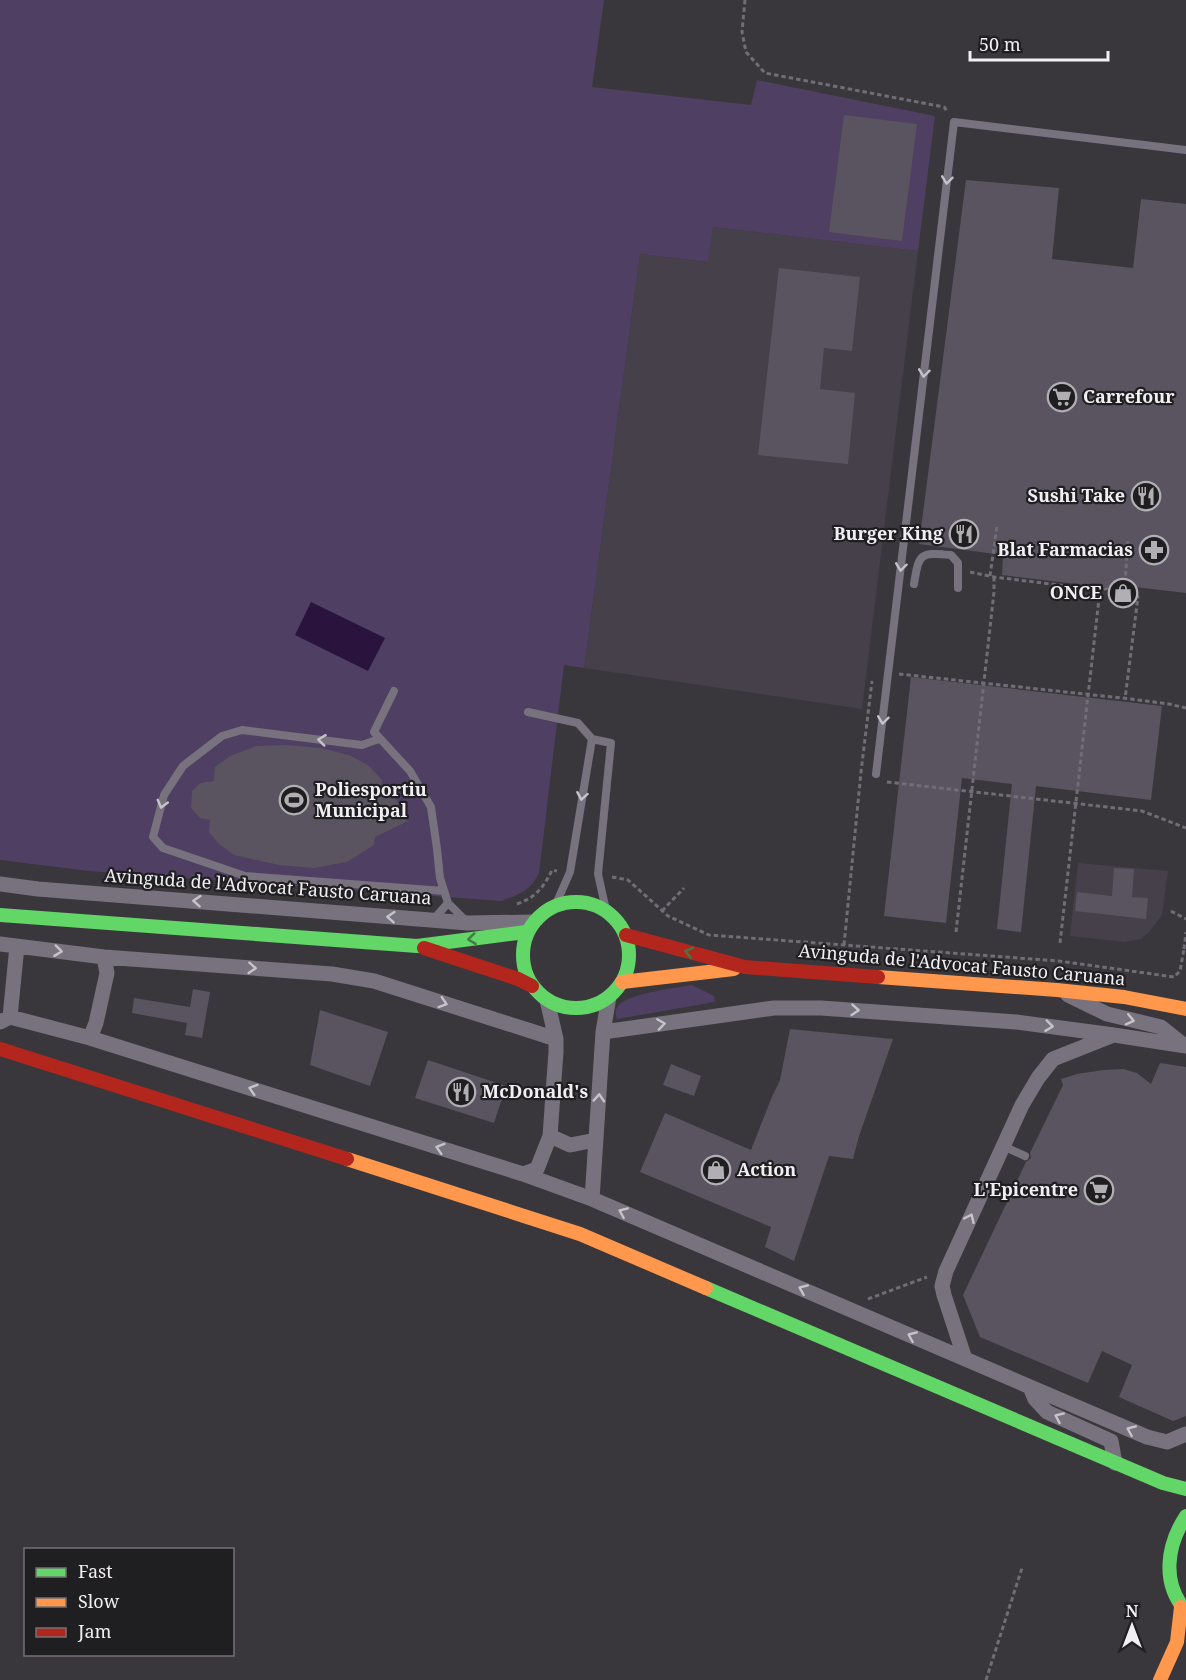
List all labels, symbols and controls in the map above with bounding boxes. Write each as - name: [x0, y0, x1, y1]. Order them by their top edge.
- scale bar: [970, 24, 1108, 62]
- text: 50 m: [979, 32, 1021, 56]
- one-way arrow: [942, 175, 954, 184]
- one-way arrow: [919, 369, 931, 378]
- supermarket icon: Carrefour: [1046, 381, 1078, 413]
- place label: Carrefour: [1083, 384, 1175, 408]
- restaurant icon: Sushi Take: [1130, 480, 1162, 512]
- place label: Sushi Take: [1027, 483, 1125, 507]
- restaurant icon: Burger King: [948, 518, 980, 550]
- place label: Burger King: [833, 521, 944, 545]
- pharmacy icon: Blat Farmacias: [1138, 534, 1170, 566]
- place label: Blat Farmacias: [997, 537, 1133, 561]
- one-way arrow: [896, 562, 908, 571]
- shop icon: ONCE: [1107, 577, 1139, 609]
- place label: ONCE: [1050, 580, 1102, 604]
- one-way arrow: [877, 715, 890, 725]
- one-way arrow: [317, 734, 326, 747]
- place label: Poliesportiu Municipal: [315, 777, 427, 822]
- sports icon: Poliesportiu Municipal: [278, 784, 310, 816]
- one-way arrow: [576, 791, 589, 801]
- one-way arrow: [156, 799, 169, 809]
- street label: Avinguda de l'Advocat Fausto Caruana: [104, 863, 433, 909]
- one-way arrow: [192, 895, 201, 908]
- one-way arrow: [386, 910, 395, 923]
- one-way arrow: [467, 932, 476, 945]
- street label: Avinguda de l'Advocat Fausto Caruana: [798, 938, 1127, 990]
- one-way arrow: [53, 945, 63, 957]
- one-way arrow: [684, 947, 695, 959]
- one-way arrow: [248, 961, 257, 974]
- one-way arrow: [437, 996, 448, 1008]
- one-way arrow: [851, 1003, 860, 1016]
- one-way arrow: [1125, 1012, 1135, 1025]
- one-way arrow: [657, 1018, 666, 1030]
- one-way arrow: [1045, 1019, 1054, 1032]
- restaurant icon: McDonald's: [445, 1076, 477, 1108]
- place label: McDonald's: [482, 1079, 589, 1103]
- one-way arrow: [248, 1084, 259, 1096]
- one-way arrow: [592, 1094, 605, 1103]
- one-way arrow: [435, 1142, 446, 1155]
- shop icon: Action: [700, 1154, 732, 1186]
- place label: Action: [737, 1157, 796, 1181]
- supermarket icon: L'Epicentre: [1083, 1174, 1115, 1206]
- place label: L'Epicentre: [974, 1177, 1078, 1201]
- one-way arrow: [619, 1207, 630, 1219]
- one-way arrow: [963, 1213, 975, 1224]
- one-way arrow: [798, 1284, 809, 1296]
- one-way arrow: [907, 1331, 918, 1343]
- one-way arrow: [1054, 1413, 1065, 1425]
- one-way arrow: [1126, 1425, 1137, 1437]
- legend: [24, 1548, 234, 1656]
- text: Fast: [78, 1559, 113, 1583]
- text: Slow: [78, 1589, 120, 1613]
- north arrow: [1102, 1596, 1162, 1656]
- text: N: [1126, 1600, 1139, 1622]
- text: Jam: [77, 1619, 112, 1643]

